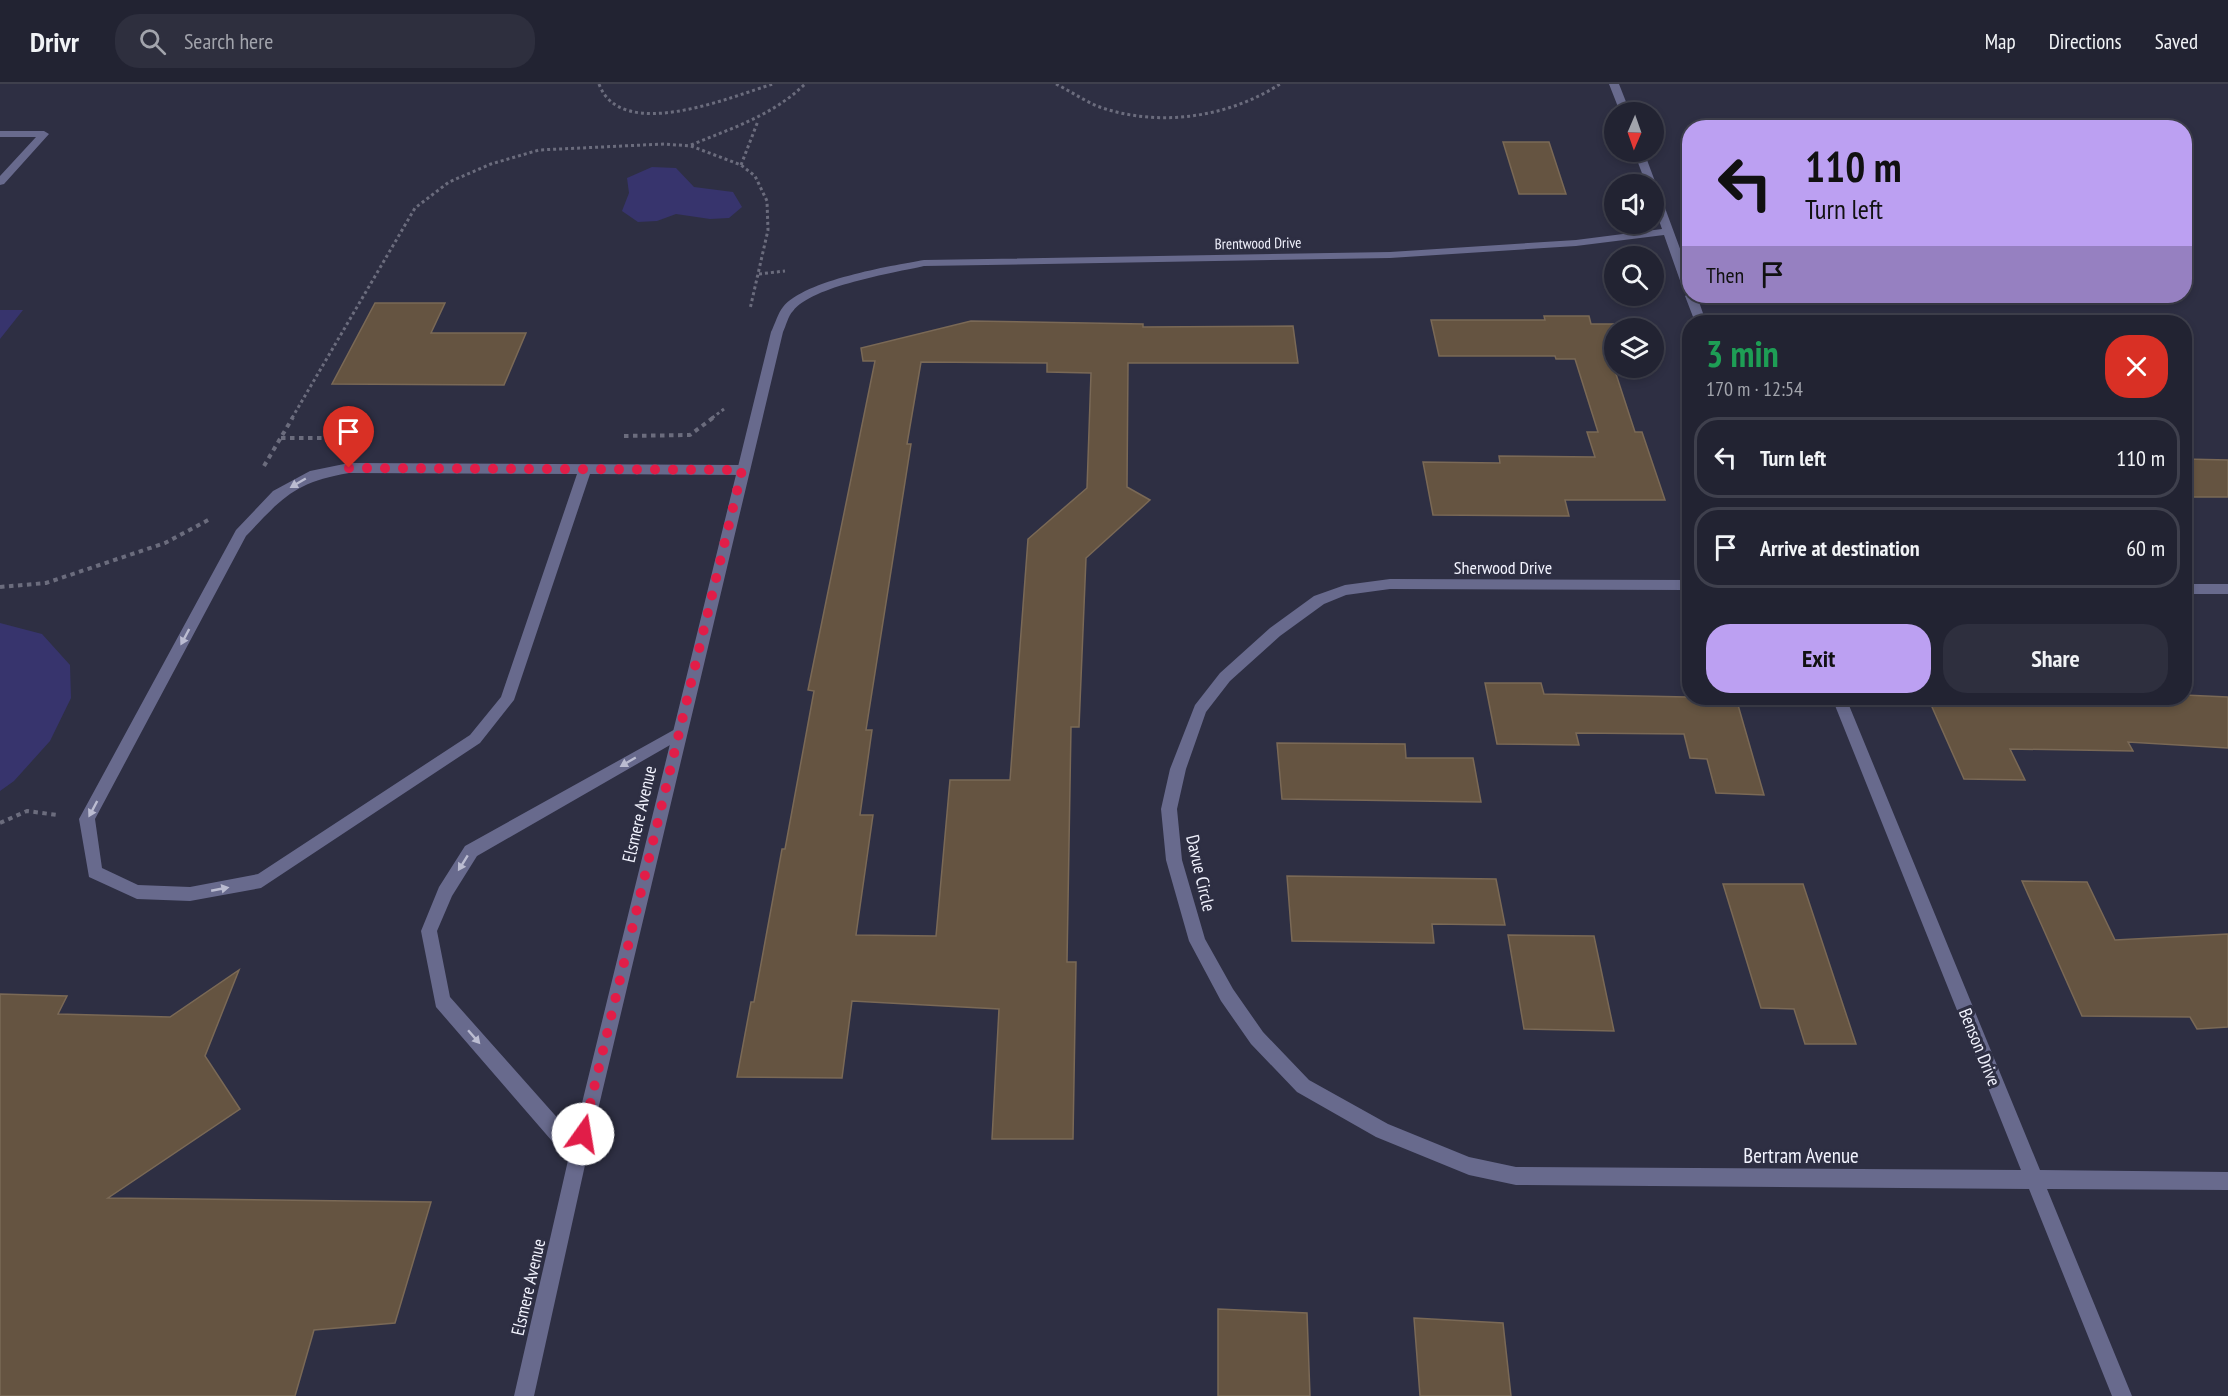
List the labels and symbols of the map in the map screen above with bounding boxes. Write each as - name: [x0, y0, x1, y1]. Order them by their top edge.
- north arrow: [1604, 102, 1664, 162]
- street label: Brentwood Drive: [1214, 233, 1302, 253]
- pin: [323, 406, 374, 468]
- one-way arrow: [289, 478, 306, 488]
- street label: Sherwood Drive: [1454, 556, 1552, 579]
- one-way arrow: [180, 629, 190, 646]
- one-way arrow: [619, 757, 636, 767]
- street label: Elsmere Avenue: [617, 763, 661, 865]
- one-way arrow: [88, 801, 98, 818]
- street label: Davue Circle: [1181, 832, 1221, 914]
- one-way arrow: [457, 855, 469, 871]
- one-way arrow: [210, 884, 229, 893]
- street label: Benson Drive: [1954, 1005, 2006, 1089]
- one-way arrow: [467, 1029, 480, 1044]
- position arrow: [551, 1102, 615, 1166]
- street label: Bertram Avenue: [1743, 1142, 1859, 1169]
- street label: Elsmere Avenue: [506, 1236, 550, 1338]

